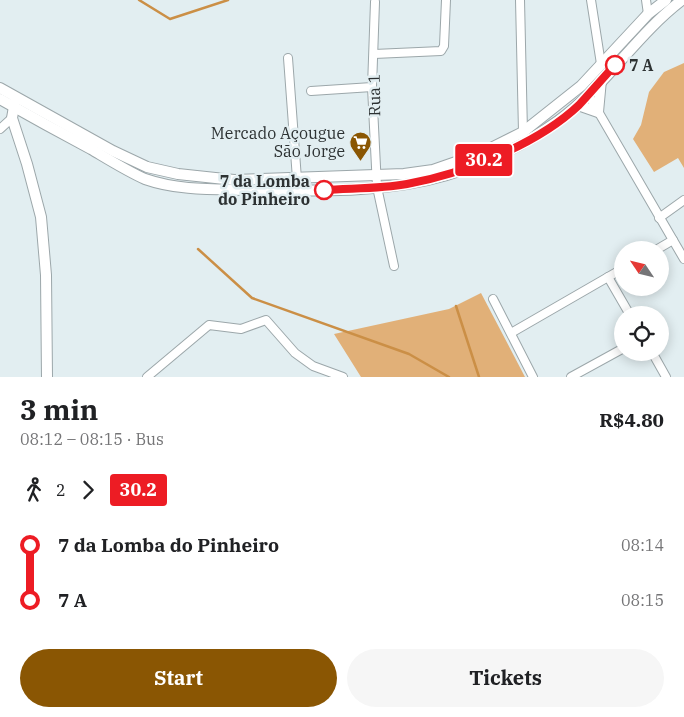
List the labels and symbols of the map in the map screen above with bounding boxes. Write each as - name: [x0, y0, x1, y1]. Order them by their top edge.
- marker: 7 A: [605, 55, 625, 75]
- place label: 7 A: [629, 55, 654, 75]
- street label: Rua 1: [364, 74, 384, 116]
- place label: Mercado Açougue São Jorge: [211, 123, 345, 161]
- supermarket icon: Mercado Açougue São Jorge: [349, 130, 373, 161]
- line badge: 30.2: [449, 144, 519, 176]
- place label: 7 da Lomba do Pinheiro: [218, 171, 310, 209]
- marker: 7 da Lomba do Pinheiro: [314, 180, 334, 200]
- north arrow: [614, 241, 669, 296]

